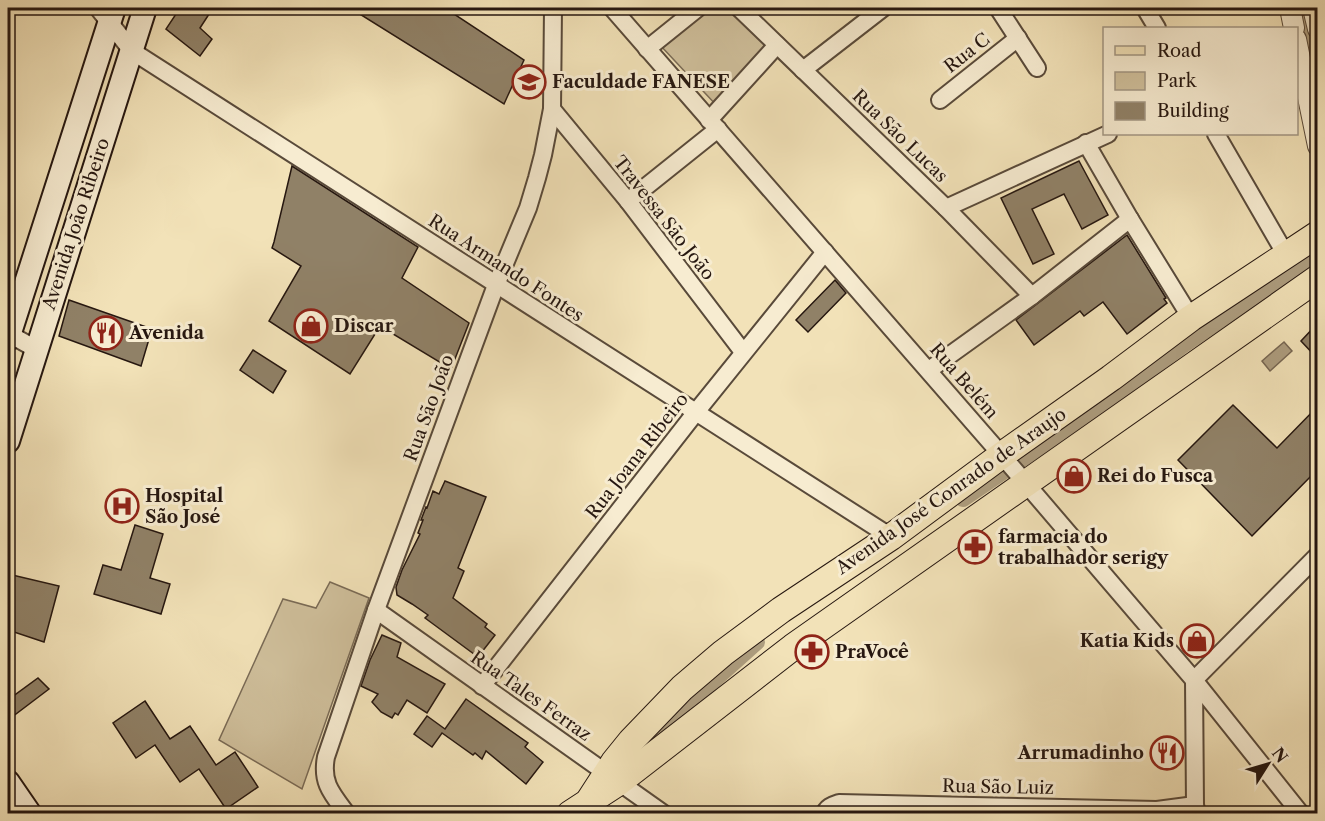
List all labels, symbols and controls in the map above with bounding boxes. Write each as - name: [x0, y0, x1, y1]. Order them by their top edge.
- legend: [1103, 27, 1298, 135]
- street label: Rua C: [940, 28, 994, 78]
- text: Road: [1157, 40, 1202, 62]
- school or university icon: Faculdade FANESE: [511, 64, 547, 100]
- text: Park: [1157, 70, 1198, 92]
- place label: Faculdade FANESE: [552, 71, 730, 93]
- street label: Rua São Lucas: [848, 85, 952, 187]
- text: Building: [1157, 100, 1229, 122]
- street label: Avenida João Ribeiro: [38, 135, 114, 314]
- street label: Travessa São João: [609, 151, 719, 285]
- street label: Rua Armando Fontes: [424, 210, 588, 326]
- shop icon: Discar: [293, 308, 329, 344]
- restaurant icon: Avenida: [88, 315, 124, 351]
- place label: Discar: [334, 315, 394, 337]
- place label: Avenida: [128, 322, 205, 344]
- street label: Rua Belém: [925, 339, 1003, 424]
- street label: Rua São João: [400, 352, 458, 464]
- street label: Rua Joana Ribeiro: [581, 389, 693, 523]
- street label: Avenida José Conrado de Araujo: [831, 403, 1070, 580]
- shop icon: Rei do Fusca: [1056, 458, 1092, 494]
- place label: Rei do Fusca: [1097, 465, 1214, 487]
- place label: Hospital São José: [145, 485, 223, 528]
- hospital icon: Hospital São José: [104, 488, 140, 524]
- place label: farmacia do trabalhador serigy: [998, 526, 1169, 569]
- pharmacy icon: farmacia do trabalhador serigy: [957, 529, 993, 565]
- shop icon: Katia Kids: [1179, 623, 1215, 659]
- place label: Katia Kids: [1080, 630, 1174, 652]
- pharmacy icon: PraVocê: [794, 634, 830, 670]
- place label: PraVocê: [835, 641, 909, 663]
- street label: Rua Tales Ferraz: [467, 646, 595, 746]
- north arrow: [1238, 734, 1298, 794]
- restaurant icon: Arrumadinho: [1149, 735, 1185, 771]
- place label: Arrumadinho: [1017, 742, 1144, 764]
- text: N: [1268, 743, 1292, 767]
- street label: Rua São Luiz: [942, 775, 1054, 799]

